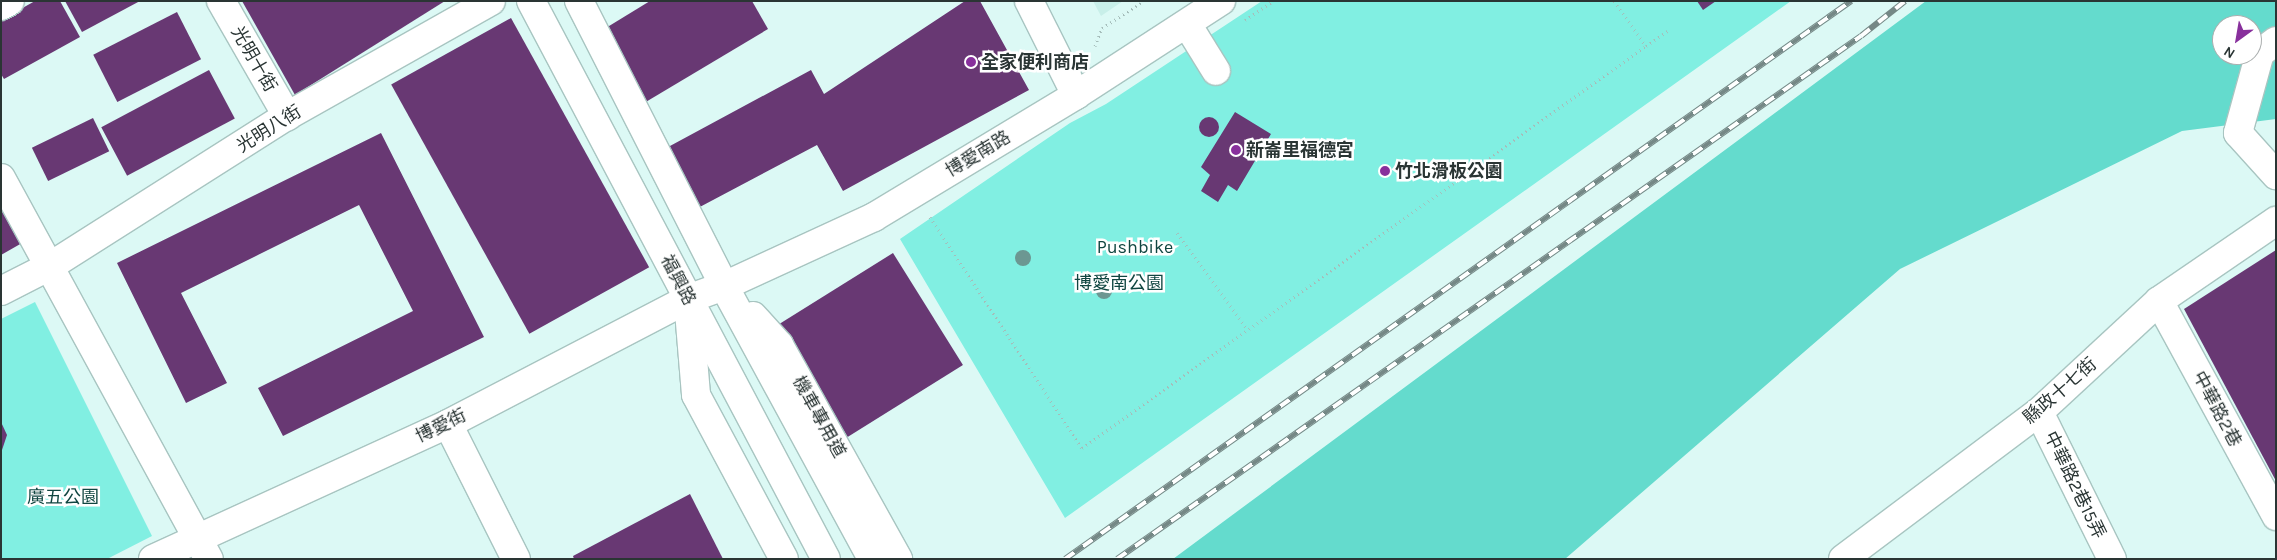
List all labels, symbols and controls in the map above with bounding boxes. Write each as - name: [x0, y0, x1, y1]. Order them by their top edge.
- north arrow: [2212, 15, 2262, 65]
- street label: 光明十街: [227, 22, 281, 96]
- text: N: [2221, 42, 2238, 62]
- place label: 全家便利商店: [981, 51, 1089, 73]
- marker: 全家便利商店: [965, 56, 977, 68]
- street label: 光明八街: [233, 101, 305, 157]
- street label: 博愛南路: [942, 126, 1014, 182]
- place label: 新崙里福德宮: [1246, 139, 1354, 161]
- marker: 新崙里福德宮: [1230, 144, 1242, 156]
- place label: 竹北滑板公園: [1395, 160, 1503, 182]
- marker: 竹北滑板公園: [1379, 165, 1391, 177]
- park label: Pushbike: [1097, 236, 1173, 258]
- street label: 福興路: [656, 251, 700, 309]
- park label: 博愛南公園: [1074, 272, 1164, 294]
- street label: 縣政十七街: [2019, 353, 2101, 429]
- street label: 中華路2巷: [2188, 368, 2246, 450]
- street label: 機車專用道: [788, 372, 850, 462]
- street label: 博愛街: [412, 404, 470, 448]
- street label: 中華路2巷15弄: [2040, 428, 2110, 542]
- park label: 廣五公園: [27, 486, 99, 508]

